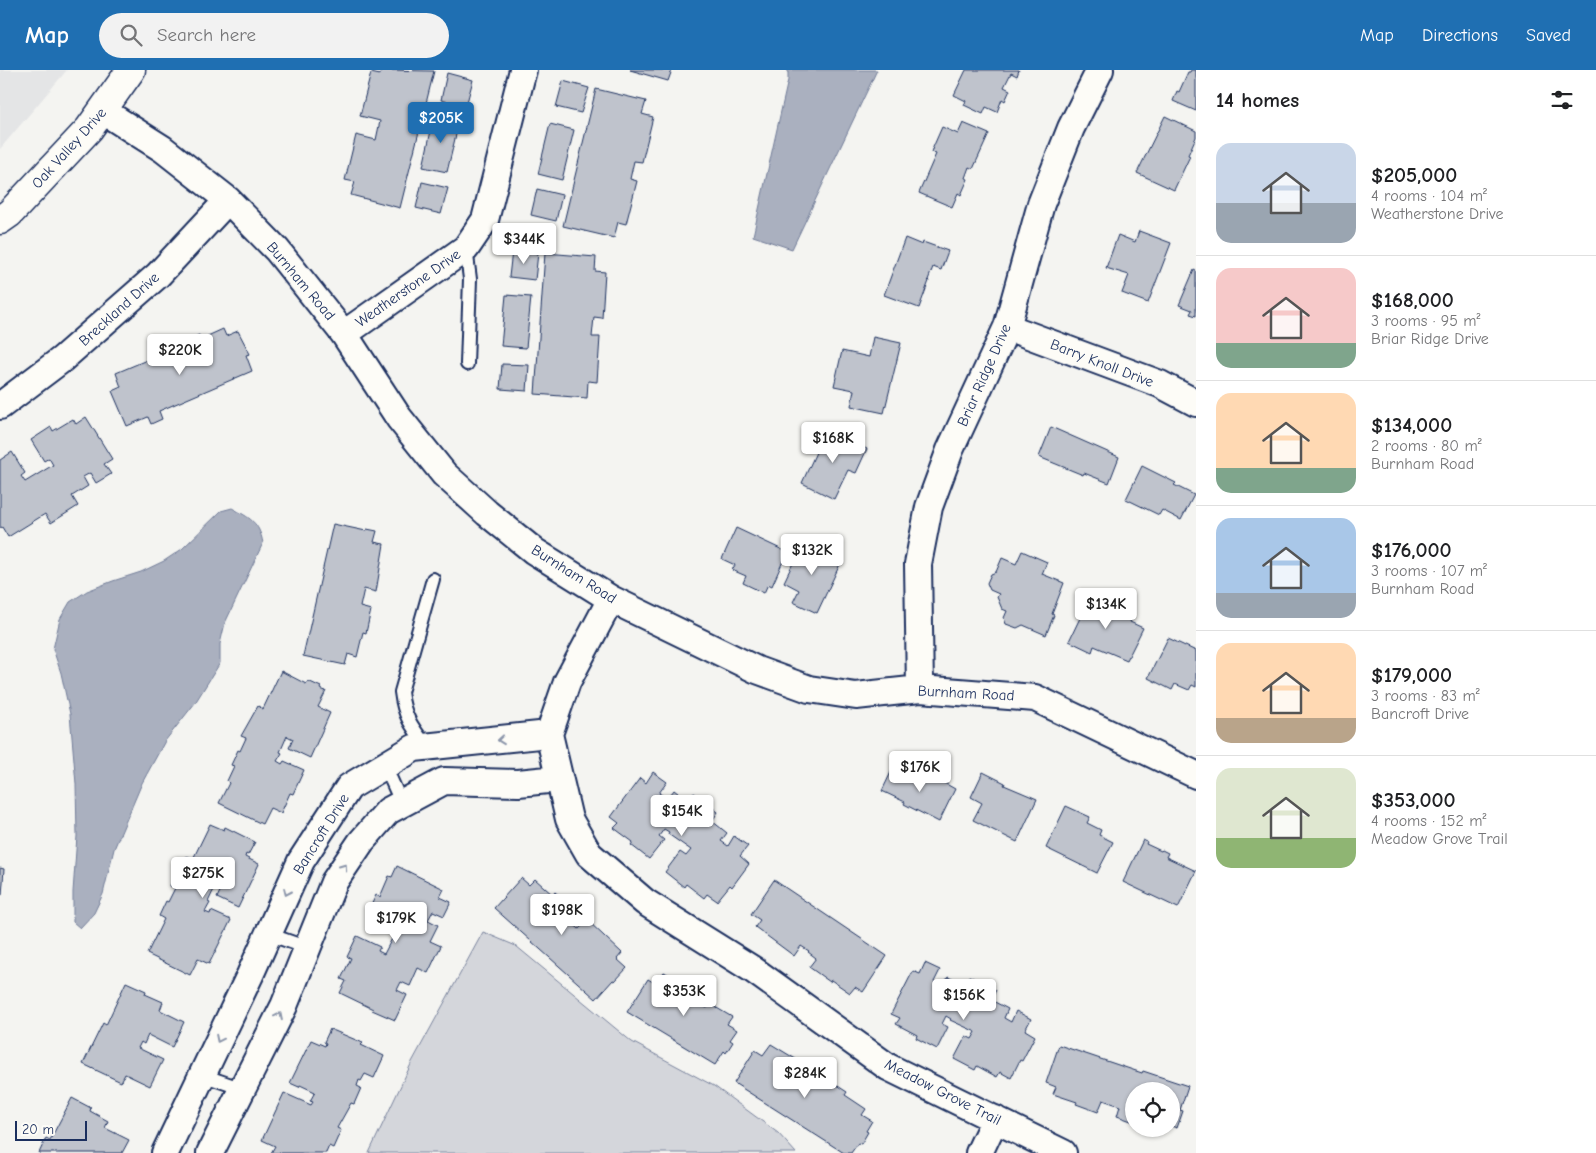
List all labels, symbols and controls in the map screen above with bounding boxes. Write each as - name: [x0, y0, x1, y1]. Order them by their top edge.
- search box: [99, 13, 449, 58]
- text: Map: [25, 21, 69, 49]
- icon: search: [117, 21, 145, 49]
- text: Search here: [157, 24, 256, 46]
- text: Map: [1360, 25, 1394, 46]
- text: Directions: [1422, 25, 1498, 46]
- text: Saved: [1526, 25, 1571, 46]
- icon: filters: [1548, 86, 1576, 114]
- text: 14 homes: [1216, 88, 1299, 112]
- pin: $205K: [406, 102, 476, 144]
- street label: Oak Valley Drive: [28, 103, 110, 192]
- text: $205K: [419, 109, 463, 127]
- icon: home: [1256, 163, 1316, 223]
- text: $205,000: [1371, 163, 1457, 187]
- text: 4 rooms · 104 m²: [1371, 187, 1487, 205]
- text: Weatherstone Drive: [1371, 205, 1503, 223]
- pin: $344K: [489, 222, 559, 265]
- text: $344K: [503, 230, 545, 248]
- street label: Burnham Road: [263, 238, 339, 324]
- street label: Weatherstone Drive: [352, 245, 464, 331]
- street label: Breckland Drive: [75, 268, 163, 350]
- icon: home: [1256, 288, 1316, 348]
- text: $168,000: [1371, 288, 1454, 312]
- text: 3 rooms · 95 m²: [1371, 312, 1481, 330]
- street label: Briar Ridge Drive: [953, 320, 1015, 429]
- text: Briar Ridge Drive: [1371, 330, 1489, 348]
- pin: $220K: [145, 334, 215, 376]
- street label: Barry Knoll Drive: [1048, 335, 1157, 391]
- text: $220K: [158, 341, 202, 359]
- icon: home: [1256, 413, 1316, 473]
- text: $134,000: [1371, 413, 1452, 437]
- pin: $168K: [798, 422, 868, 464]
- text: $168K: [812, 429, 854, 447]
- text: 2 rooms · 80 m²: [1371, 437, 1482, 455]
- text: Burnham Road: [1371, 455, 1474, 473]
- pin: $132K: [777, 534, 847, 576]
- icon: home: [1256, 538, 1316, 598]
- text: $176,000: [1371, 538, 1452, 562]
- street label: Burnham Road: [528, 541, 620, 607]
- text: $132K: [792, 541, 832, 559]
- text: 3 rooms · 107 m²: [1371, 562, 1487, 580]
- text: Burnham Road: [1371, 580, 1474, 598]
- pin: $134K: [1071, 588, 1141, 630]
- text: $134K: [1086, 595, 1126, 613]
- icon: home: [1256, 663, 1316, 723]
- text: $179,000: [1371, 663, 1452, 687]
- street label: Burnham Road: [917, 681, 1015, 705]
- text: 3 rooms · 83 m²: [1371, 687, 1480, 705]
- text: Bancroft Drive: [1371, 705, 1469, 723]
- one-way arrow: [497, 734, 505, 745]
- pin: $176K: [885, 750, 955, 793]
- text: $176K: [900, 758, 940, 776]
- icon: home: [1256, 788, 1316, 848]
- text: $353,000: [1371, 788, 1456, 812]
- street label: Bancroft Drive: [289, 790, 353, 878]
- pin: $154K: [647, 794, 717, 837]
- text: $154K: [662, 802, 702, 820]
- text: 4 rooms · 152 m²: [1371, 812, 1486, 830]
- text: Meadow Grove Trail: [1371, 830, 1508, 848]
- pin: $275K: [168, 856, 238, 899]
- one-way arrow: [338, 863, 347, 873]
- text: $275K: [182, 864, 224, 882]
- one-way arrow: [283, 887, 294, 896]
- pin: $198K: [527, 894, 597, 936]
- text: $198K: [541, 901, 583, 919]
- pin: $179K: [361, 902, 431, 944]
- text: $179K: [376, 909, 416, 927]
- pin: $353K: [649, 974, 719, 1017]
- pin: $156K: [929, 978, 999, 1021]
- text: $353K: [663, 982, 705, 1000]
- text: $156K: [943, 986, 985, 1004]
- one-way arrow: [273, 1012, 283, 1021]
- one-way arrow: [216, 1034, 226, 1043]
- street label: Meadow Grove Trail: [882, 1055, 1004, 1129]
- pin: $284K: [770, 1056, 840, 1099]
- text: $284K: [784, 1064, 826, 1082]
- map controls: [1125, 1082, 1180, 1137]
- button: locate: [1125, 1082, 1180, 1137]
- scale bar: [15, 1118, 88, 1141]
- text: 20 m: [22, 1121, 54, 1138]

